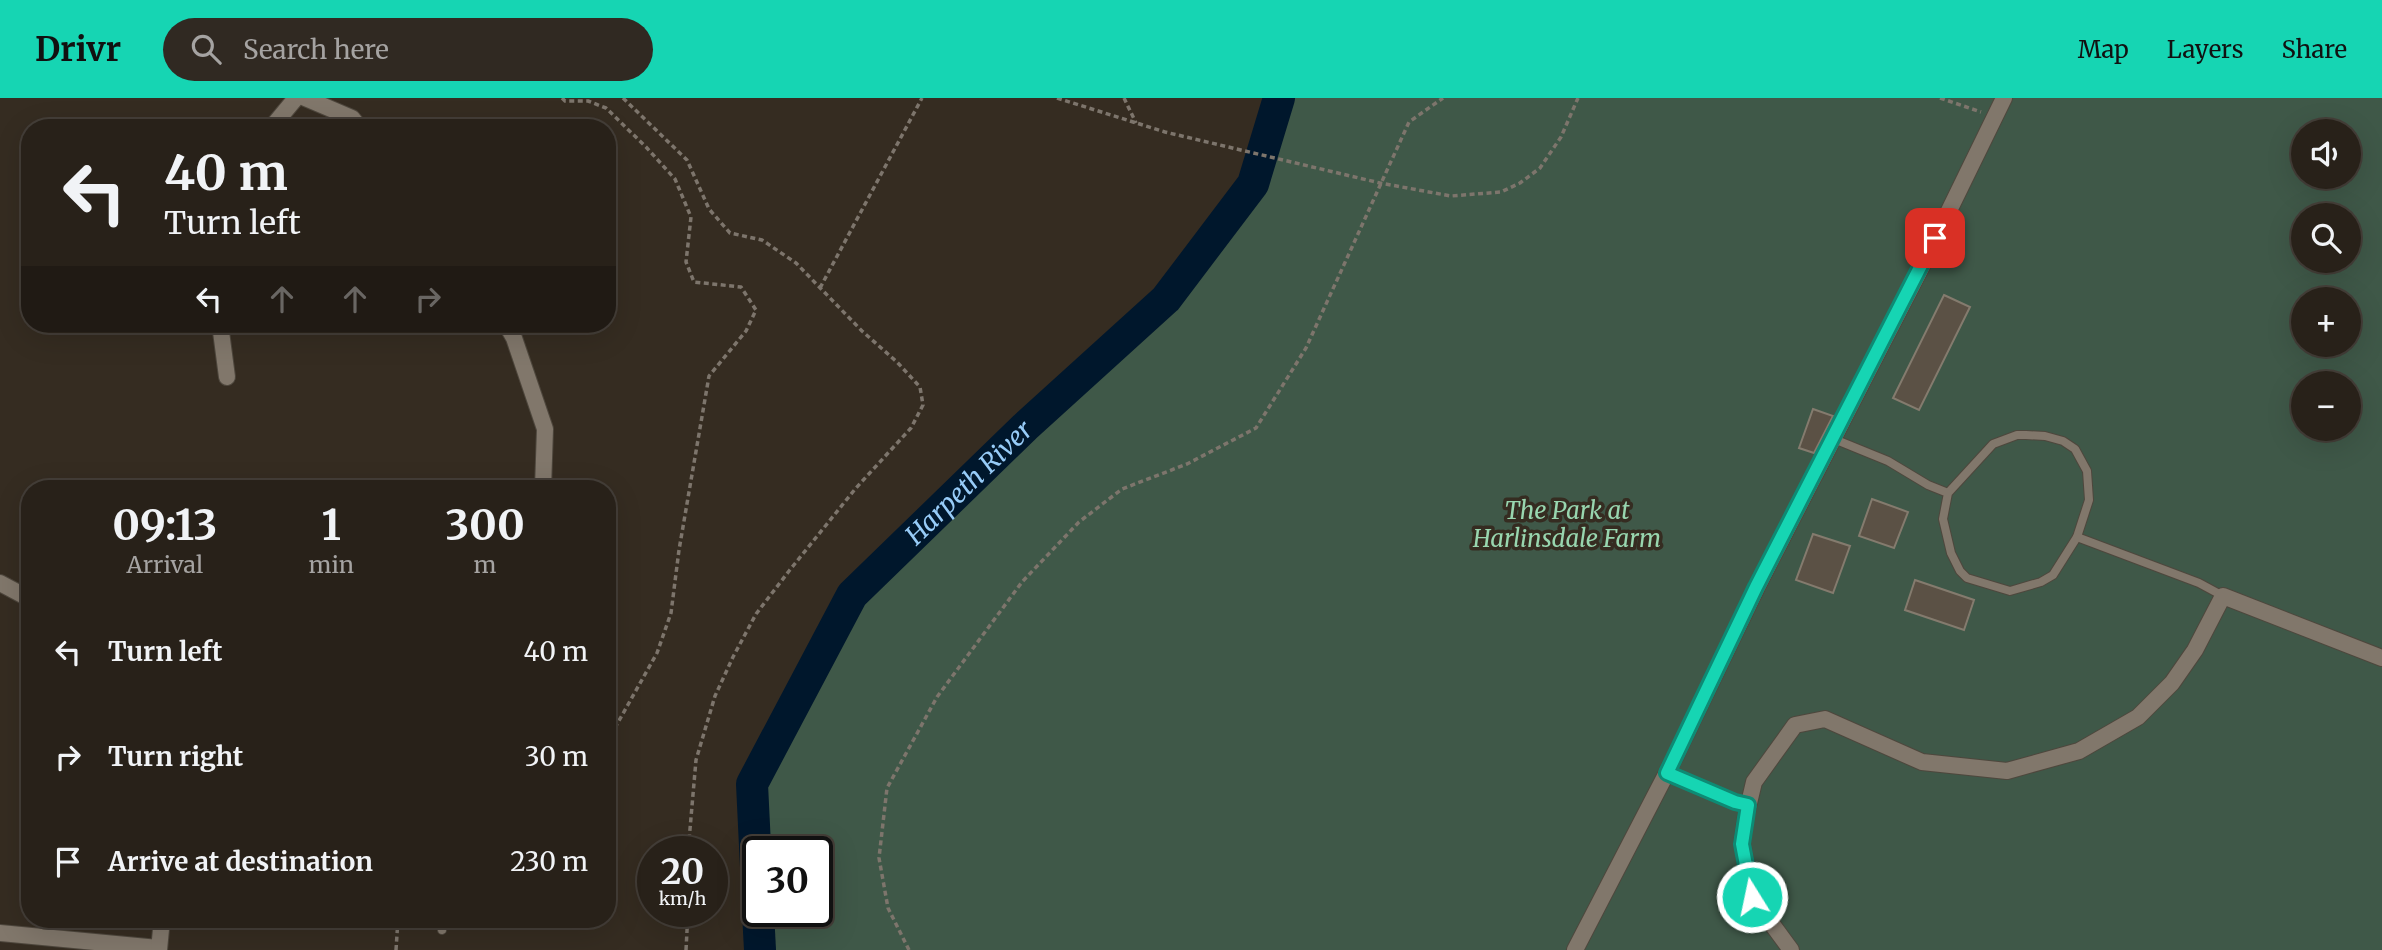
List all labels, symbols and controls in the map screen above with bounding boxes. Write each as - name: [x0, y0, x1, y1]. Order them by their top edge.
- search box: [163, 18, 653, 81]
- text: Drivr: [35, 29, 121, 70]
- icon: search: [187, 30, 225, 68]
- text: Search here: [243, 33, 389, 66]
- text: Map: [2078, 34, 2129, 65]
- text: Layers: [2167, 34, 2243, 65]
- text: Share: [2281, 34, 2347, 65]
- map controls: [2291, 119, 2361, 441]
- button: sound: [2291, 119, 2361, 189]
- text: 40 m: [164, 142, 288, 203]
- icon: left: [49, 147, 140, 238]
- text: Turn left: [164, 203, 301, 243]
- button: search: [2291, 203, 2361, 273]
- pin: [1905, 208, 1965, 268]
- icon: arrive: [1916, 219, 1954, 257]
- icon: left: [190, 280, 228, 318]
- icon: ahead: [263, 280, 301, 318]
- icon: ahead: [336, 280, 374, 318]
- icon: right: [409, 280, 447, 318]
- button: +: [2291, 287, 2361, 357]
- button: −: [2291, 371, 2361, 441]
- water label: Harpeth River: [897, 413, 1039, 552]
- park label: The Park at Harlinsdale Farm: [1472, 495, 1661, 554]
- text: 09:13: [112, 499, 217, 551]
- text: 1: [322, 499, 341, 551]
- text: 300: [445, 499, 525, 551]
- text: Arrival: [126, 550, 203, 579]
- text: min: [309, 550, 354, 579]
- text: m: [474, 550, 496, 579]
- icon: left: [49, 633, 87, 671]
- text: Turn left: [108, 635, 222, 668]
- text: 40 m: [524, 635, 588, 668]
- icon: right: [49, 738, 87, 776]
- text: Turn right: [108, 740, 243, 773]
- text: 30 m: [525, 740, 588, 773]
- speed limit sign: 30: [742, 836, 833, 927]
- icon: arrive: [49, 843, 87, 881]
- text: Arrive at destination: [108, 845, 373, 878]
- text: 230 m: [510, 845, 588, 878]
- text: 20: [661, 850, 704, 894]
- position arrow: [1715, 860, 1789, 934]
- text: km/h: [659, 887, 706, 910]

